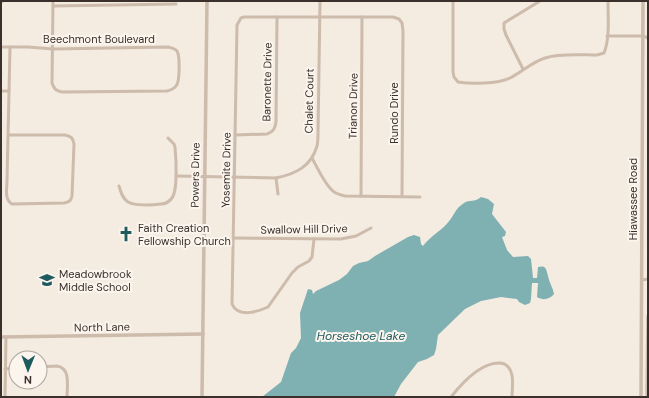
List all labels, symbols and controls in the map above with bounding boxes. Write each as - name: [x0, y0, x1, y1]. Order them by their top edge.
- street label: Beechmont Boulevard: [43, 32, 155, 46]
- street label: Baronette Drive: [259, 42, 275, 122]
- street label: Chalet Court: [301, 68, 317, 134]
- street label: Trianon Drive: [345, 73, 361, 139]
- street label: Rundo Drive: [387, 82, 401, 144]
- street label: Yosemite Drive: [218, 132, 234, 208]
- street label: Powers Drive: [187, 142, 203, 208]
- street label: Hiawassee Road: [626, 158, 640, 240]
- place label: Faith Creation Fellowship Church: [138, 221, 231, 248]
- street label: Swallow Hill Drive: [260, 221, 348, 237]
- church icon: Faith Creation Fellowship Church: [117, 225, 135, 243]
- place label: Meadowbrook Middle School: [59, 267, 132, 294]
- school or university icon: Meadowbrook Middle School: [38, 271, 56, 289]
- street label: North Lane: [74, 320, 130, 334]
- water label: Horseshoe Lake: [317, 328, 405, 344]
- north arrow: [8, 350, 48, 390]
- text: N: [24, 373, 32, 387]

